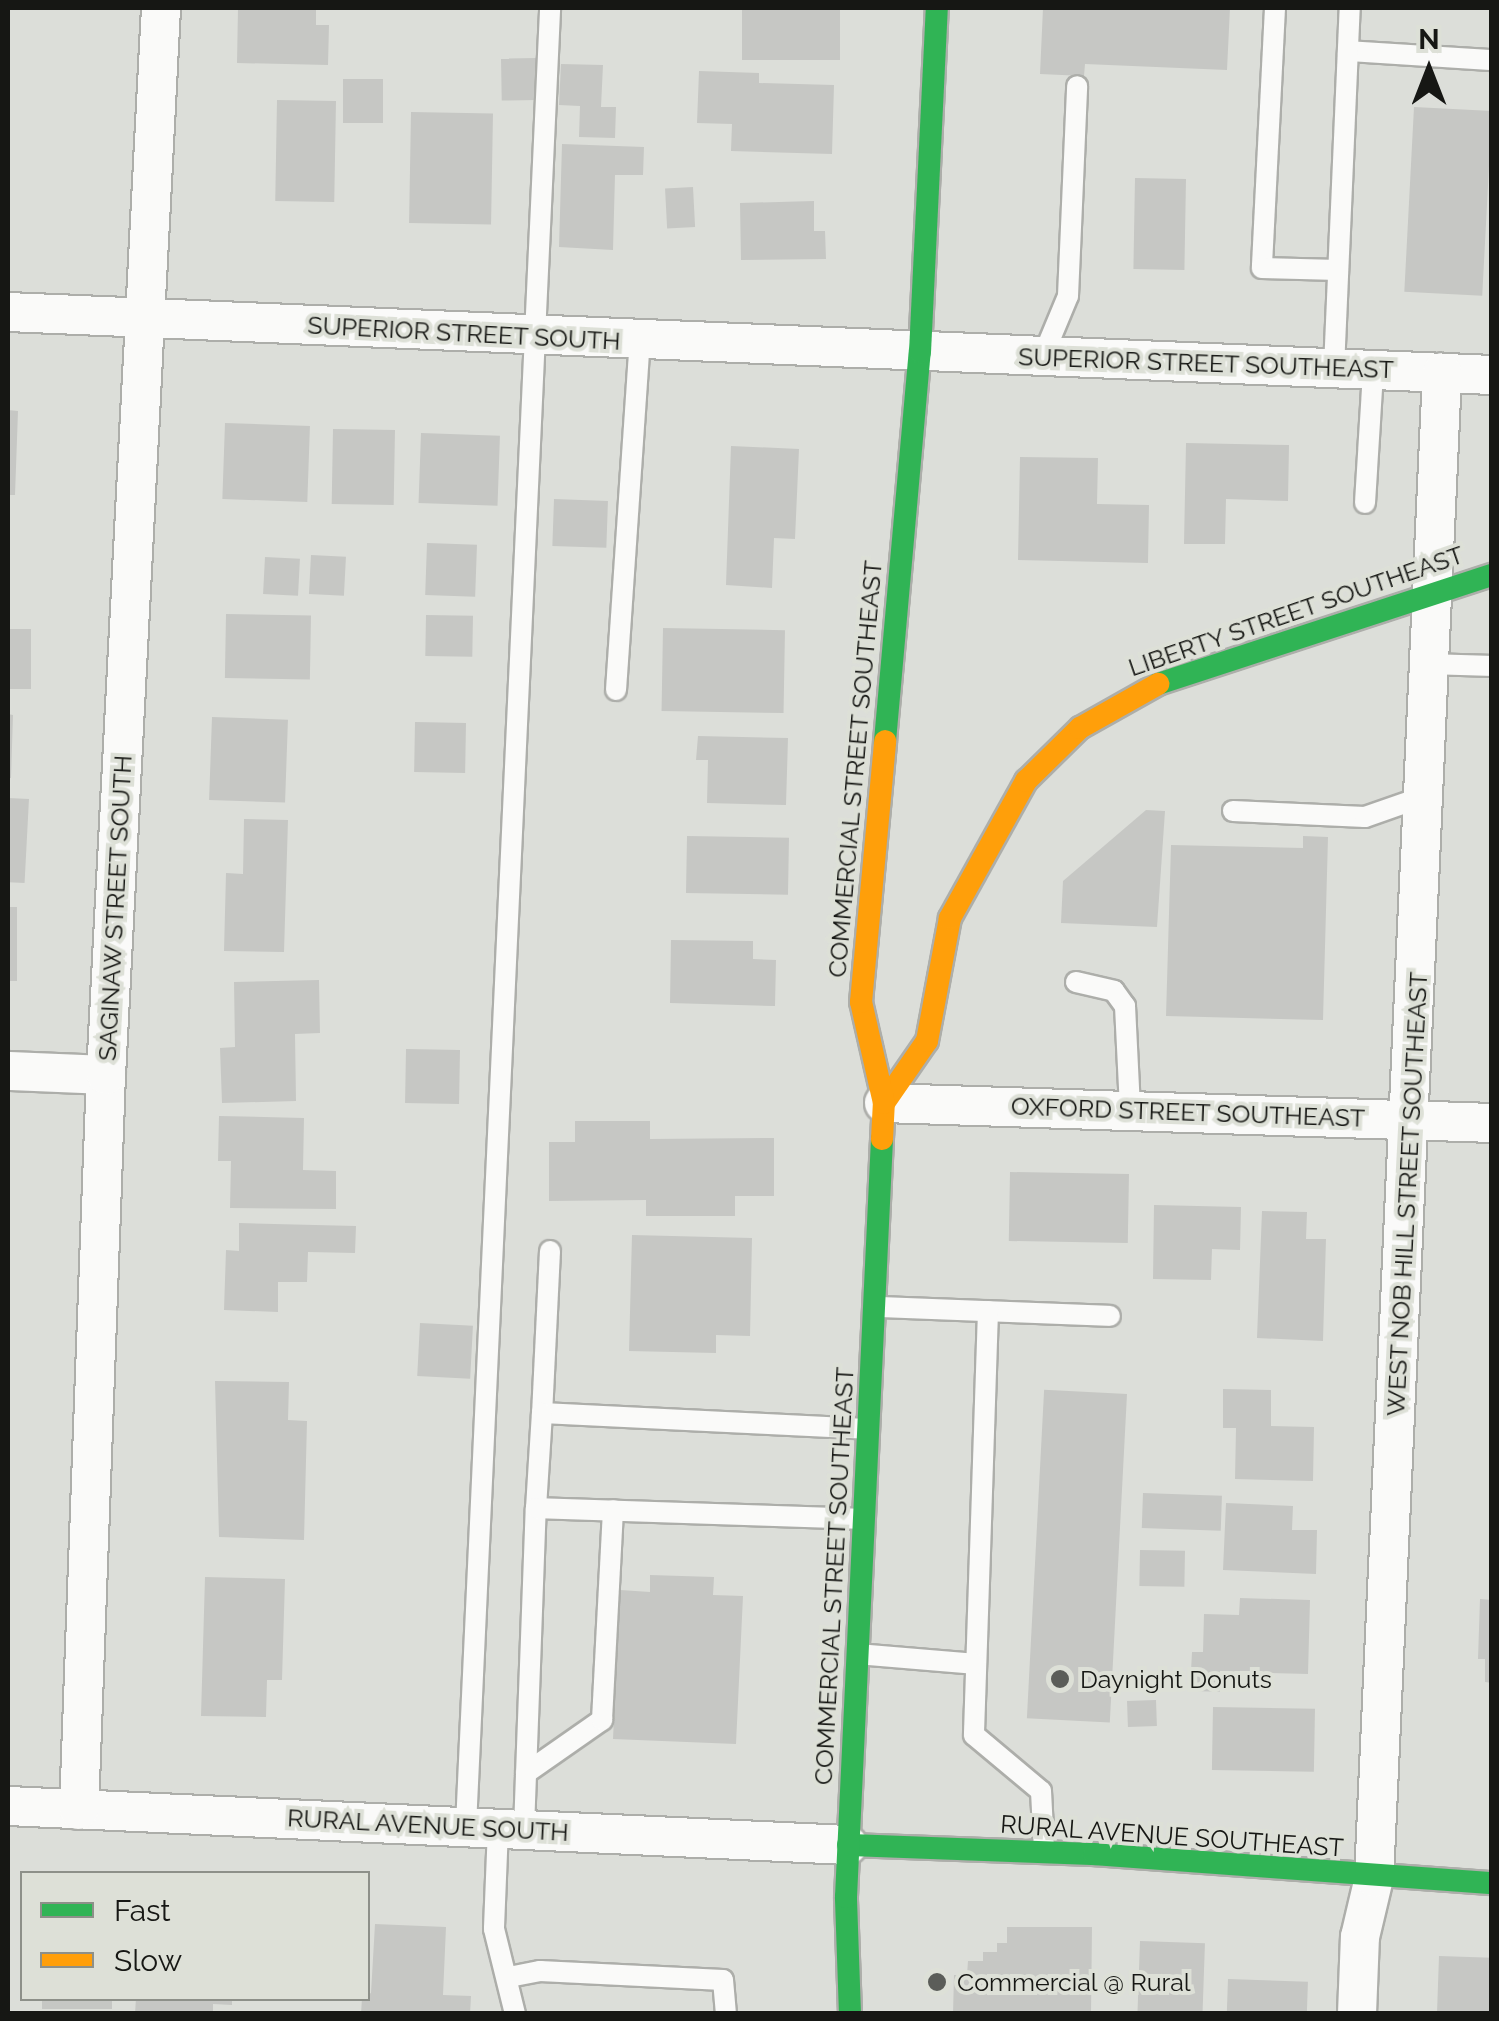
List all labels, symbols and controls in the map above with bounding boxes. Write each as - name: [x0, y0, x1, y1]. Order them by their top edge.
- north arrow: [1379, 20, 1479, 120]
- text: N: [1418, 23, 1440, 56]
- street label: SUPERIOR STREET SOUTH: [306, 310, 622, 356]
- street label: SUPERIOR STREET SOUTHEAST: [1017, 341, 1395, 385]
- street label: LIBERTY STREET SOUTHEAST: [1124, 539, 1468, 683]
- street label: COMMERCIAL STREET SOUTHEAST: [822, 559, 888, 979]
- street label: SAGINAW STREET SOUTH: [92, 754, 138, 1062]
- street label: WEST NOB HILL STREET SOUTHEAST: [1380, 970, 1434, 1418]
- street label: OXFORD STREET SOUTHEAST: [1010, 1091, 1366, 1133]
- street label: COMMERCIAL STREET SOUTHEAST: [808, 1366, 860, 1786]
- place label: Daynight Donuts: [1080, 1664, 1272, 1694]
- marker: Daynight Donuts: [1049, 1668, 1071, 1690]
- street label: RURAL AVENUE SOUTH: [286, 1803, 570, 1847]
- street label: RURAL AVENUE SOUTHEAST: [999, 1809, 1345, 1863]
- legend: [20, 1871, 370, 2001]
- text: Fast: [114, 1893, 171, 1928]
- text: Slow: [114, 1943, 182, 1978]
- place label: Commercial @ Rural: [957, 1967, 1191, 1997]
- marker: Commercial @ Rural: [926, 1971, 948, 1993]

